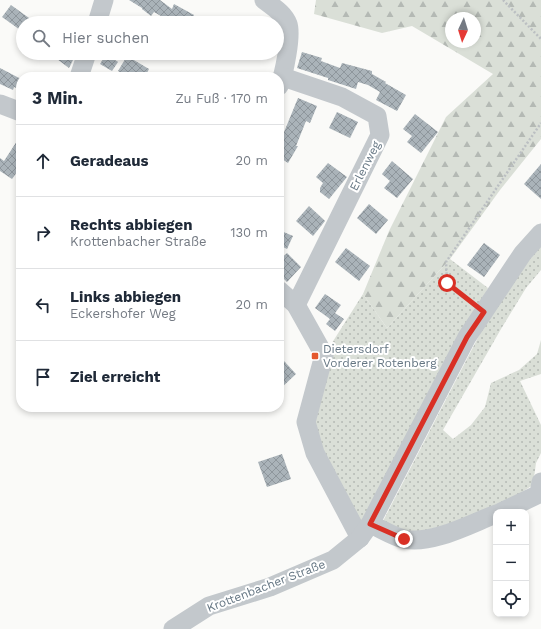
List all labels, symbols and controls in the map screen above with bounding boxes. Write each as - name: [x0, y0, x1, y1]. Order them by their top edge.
- north arrow: [445, 12, 481, 48]
- search box: [16, 16, 284, 60]
- icon: search: [30, 27, 52, 49]
- text: Hier suchen: [62, 29, 149, 47]
- text: 3 Min.: [32, 88, 83, 108]
- text: Zu Fuß · 170 m: [176, 91, 268, 106]
- street label: Erlenweg: [347, 138, 384, 193]
- icon: ahead: [32, 150, 54, 172]
- text: Geradeaus: [70, 152, 149, 170]
- text: 20 m: [236, 153, 268, 168]
- text: Rechts abbiegen: [70, 216, 192, 234]
- icon: right: [32, 222, 54, 244]
- text: 130 m: [230, 225, 268, 240]
- text: Krottenbacher Straße: [70, 234, 206, 249]
- route start: [438, 274, 456, 292]
- text: Links abbiegen: [70, 288, 181, 306]
- icon: left: [32, 294, 54, 316]
- text: 20 m: [236, 297, 268, 312]
- text: Eckershofer Weg: [70, 306, 176, 321]
- place label: Dietersdorf Vorderer Rotenberg: [323, 342, 437, 370]
- marker: Dietersdorf Vorderer Rotenberg: [310, 351, 320, 361]
- icon: arrive: [32, 366, 54, 388]
- text: Ziel erreicht: [70, 368, 160, 386]
- map controls: [493, 509, 529, 617]
- button: +: [493, 509, 529, 545]
- route end: [395, 530, 413, 548]
- button: −: [493, 545, 529, 581]
- street label: Krottenbacher Straße: [205, 557, 327, 615]
- button: locate: [493, 581, 529, 617]

